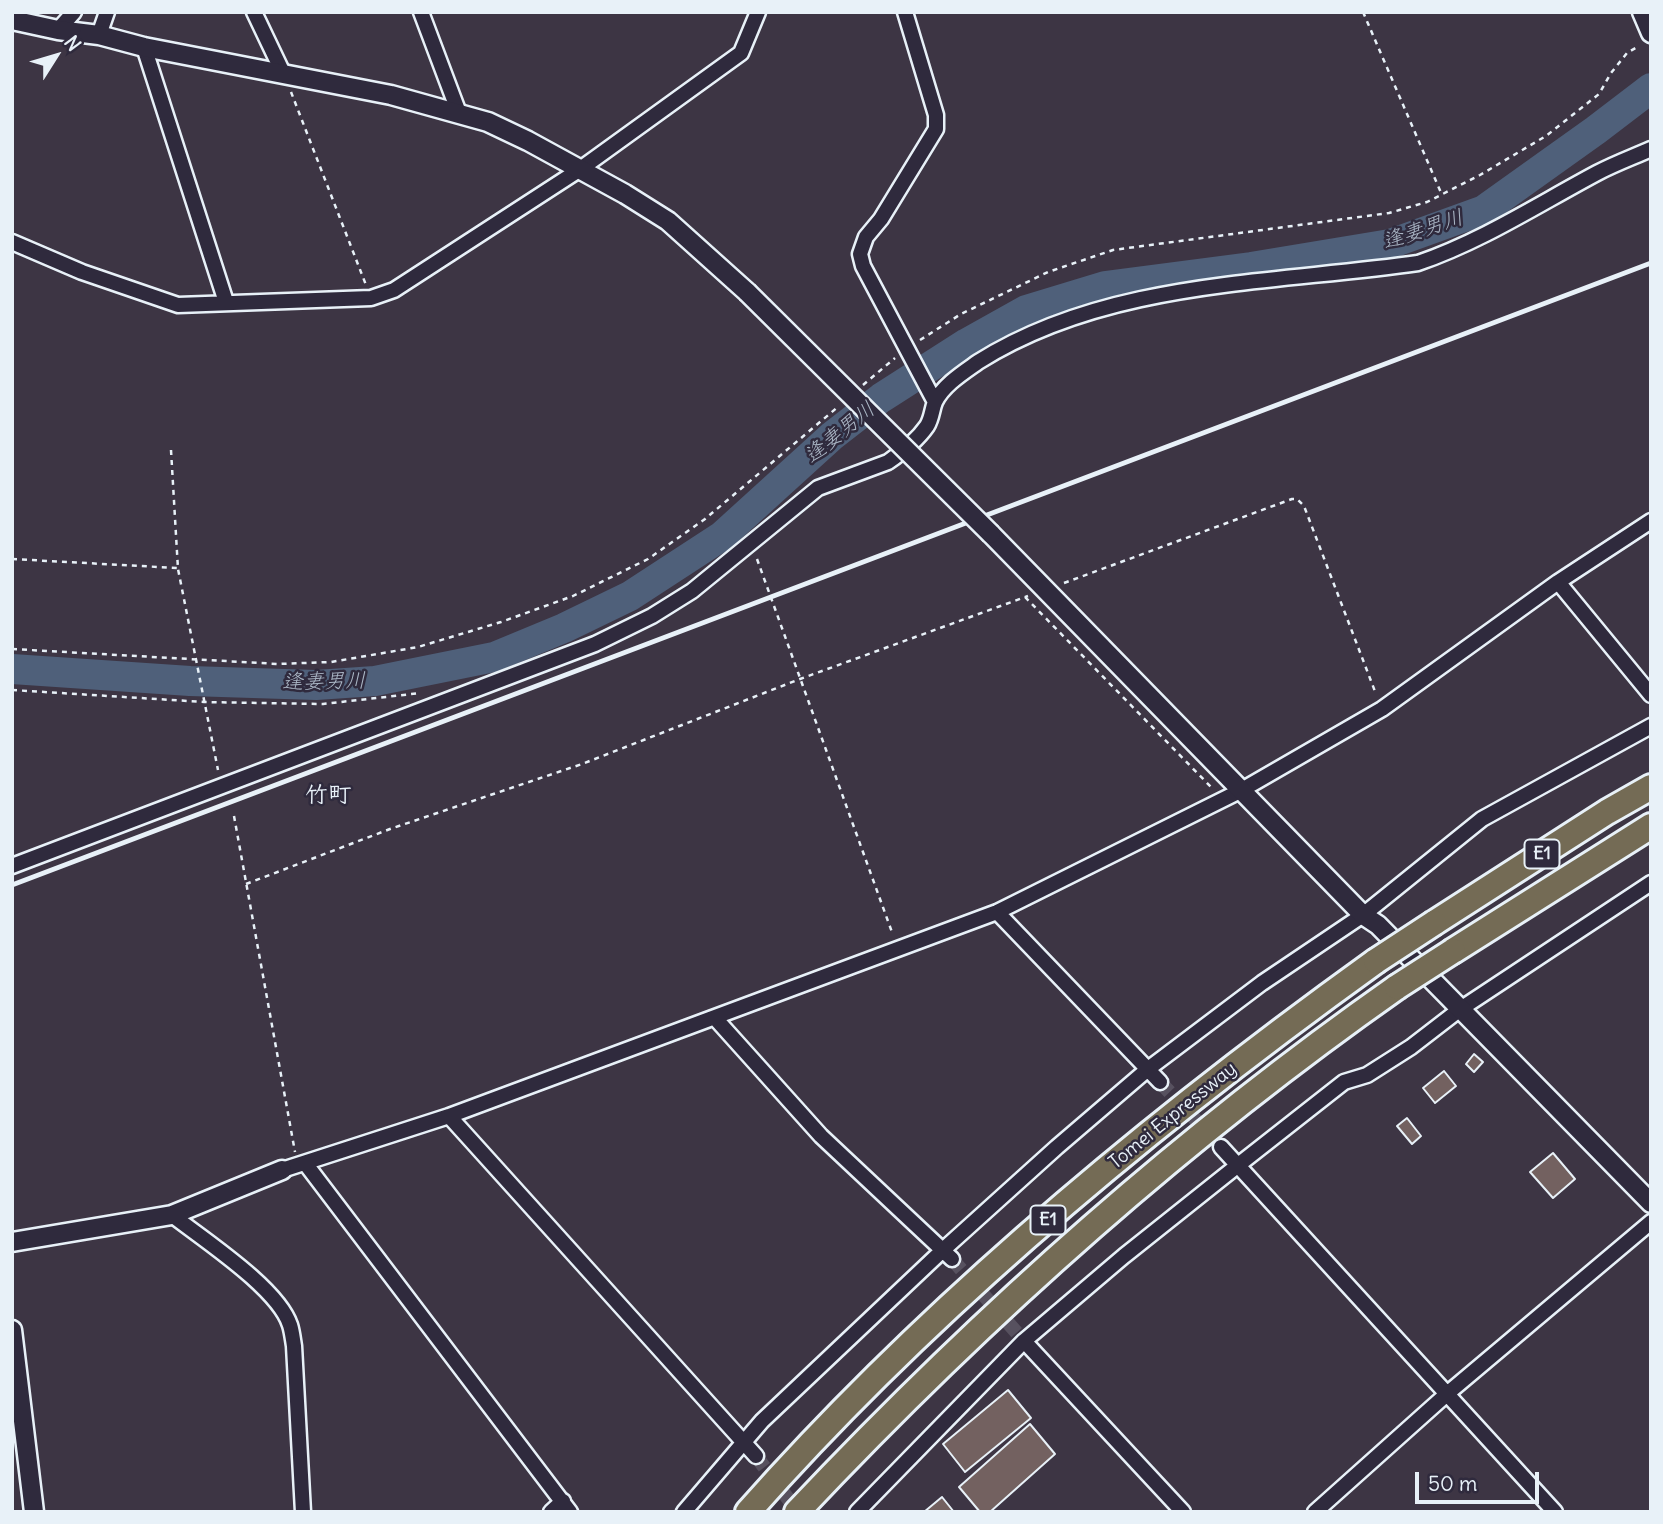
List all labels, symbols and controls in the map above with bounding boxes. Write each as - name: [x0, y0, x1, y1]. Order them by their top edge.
- north arrow: [21, 21, 91, 91]
- text: N: [59, 31, 86, 56]
- water label: 逢妻男川: [1379, 205, 1467, 255]
- water label: 逢妻男川: [799, 397, 881, 469]
- water label: 逢妻男川: [282, 669, 366, 695]
- district label: 竹町: [305, 781, 351, 809]
- road number: E1: [1524, 840, 1560, 868]
- street label: Tomei Expressway: [1105, 1058, 1241, 1174]
- road number: E1: [1030, 1205, 1066, 1234]
- scale bar: [1418, 1458, 1542, 1502]
- text: 50 m: [1428, 1470, 1477, 1497]

